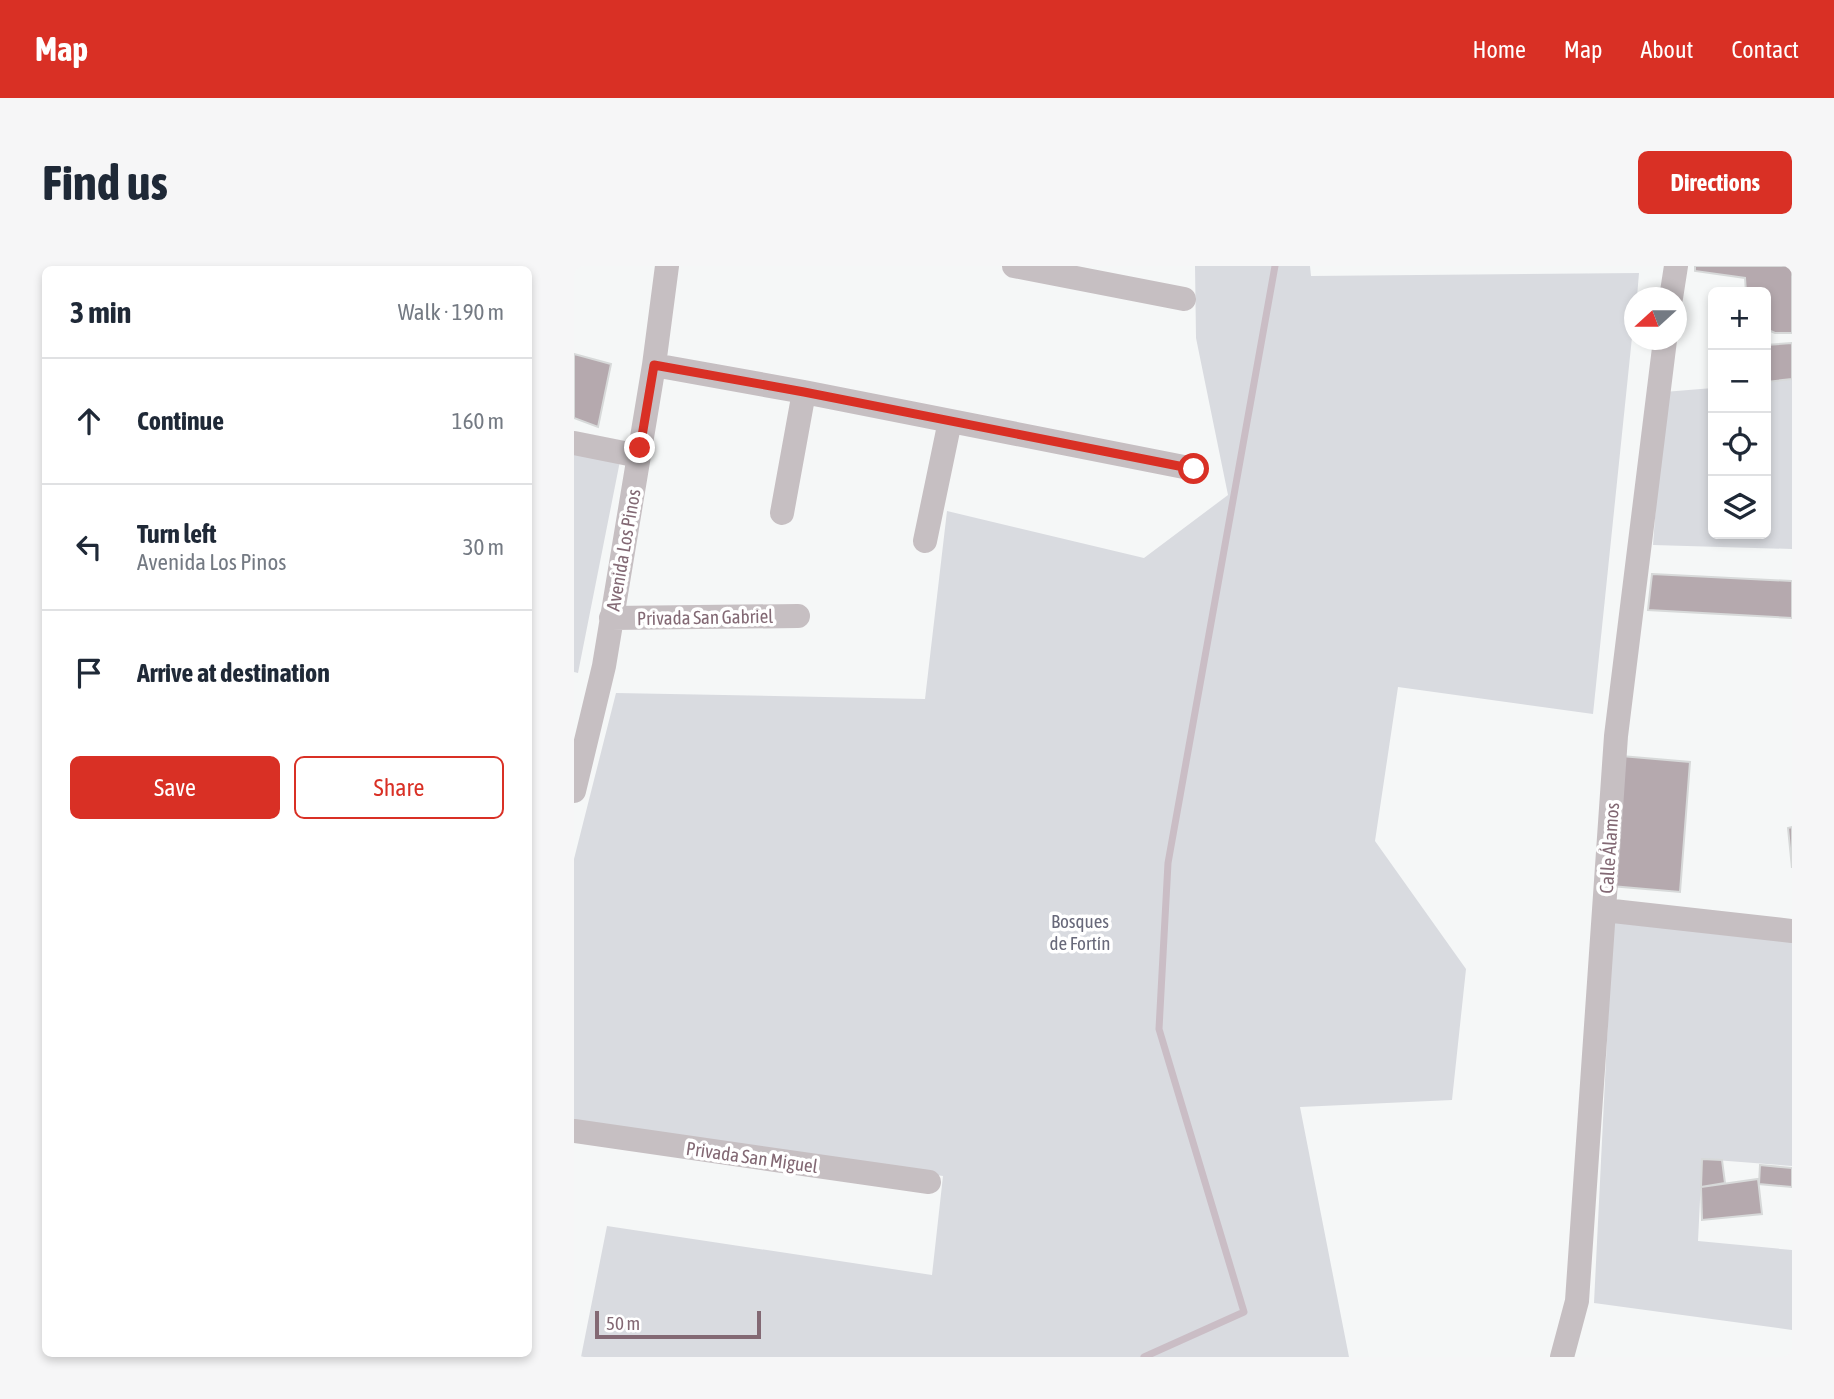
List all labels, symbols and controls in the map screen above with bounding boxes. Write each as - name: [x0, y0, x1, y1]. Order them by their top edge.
- text: Map: [35, 30, 88, 68]
- text: Home: [1472, 36, 1526, 63]
- text: Map: [1564, 36, 1602, 63]
- text: About: [1640, 36, 1693, 63]
- text: Contact: [1731, 36, 1799, 63]
- button: Directions: [1638, 151, 1792, 214]
- text: Find us: [42, 154, 168, 210]
- north arrow: [1624, 287, 1687, 350]
- map controls: [1708, 287, 1771, 539]
- button: +: [1708, 287, 1771, 350]
- text: 3 min: [70, 295, 131, 329]
- text: Walk · 190 m: [398, 299, 504, 325]
- button: −: [1708, 350, 1771, 413]
- icon: ahead: [70, 402, 108, 440]
- text: Continue: [137, 406, 224, 436]
- text: 160 m: [452, 408, 504, 434]
- button: locate: [1708, 413, 1771, 476]
- route end: [624, 432, 655, 463]
- route start: [1178, 453, 1209, 484]
- button: layers: [1708, 476, 1771, 539]
- street label: Avenida Los Pinos: [601, 487, 645, 613]
- text: Turn left: [137, 519, 217, 549]
- icon: left: [70, 528, 108, 566]
- text: 30 m: [463, 534, 504, 560]
- text: Avenida Los Pinos: [137, 549, 286, 575]
- street label: Privada San Gabriel: [637, 605, 773, 629]
- icon: arrive: [70, 654, 108, 692]
- text: Arrive at destination: [137, 658, 330, 688]
- button: Save: [70, 756, 280, 819]
- button: Share: [294, 756, 504, 819]
- street label: Calle Álamos: [1595, 802, 1623, 894]
- park label: Bosques de Fortín: [1050, 910, 1110, 954]
- street label: Privada San Miguel: [685, 1137, 819, 1177]
- scale bar: [595, 1308, 761, 1340]
- text: 50 m: [606, 1312, 640, 1334]

